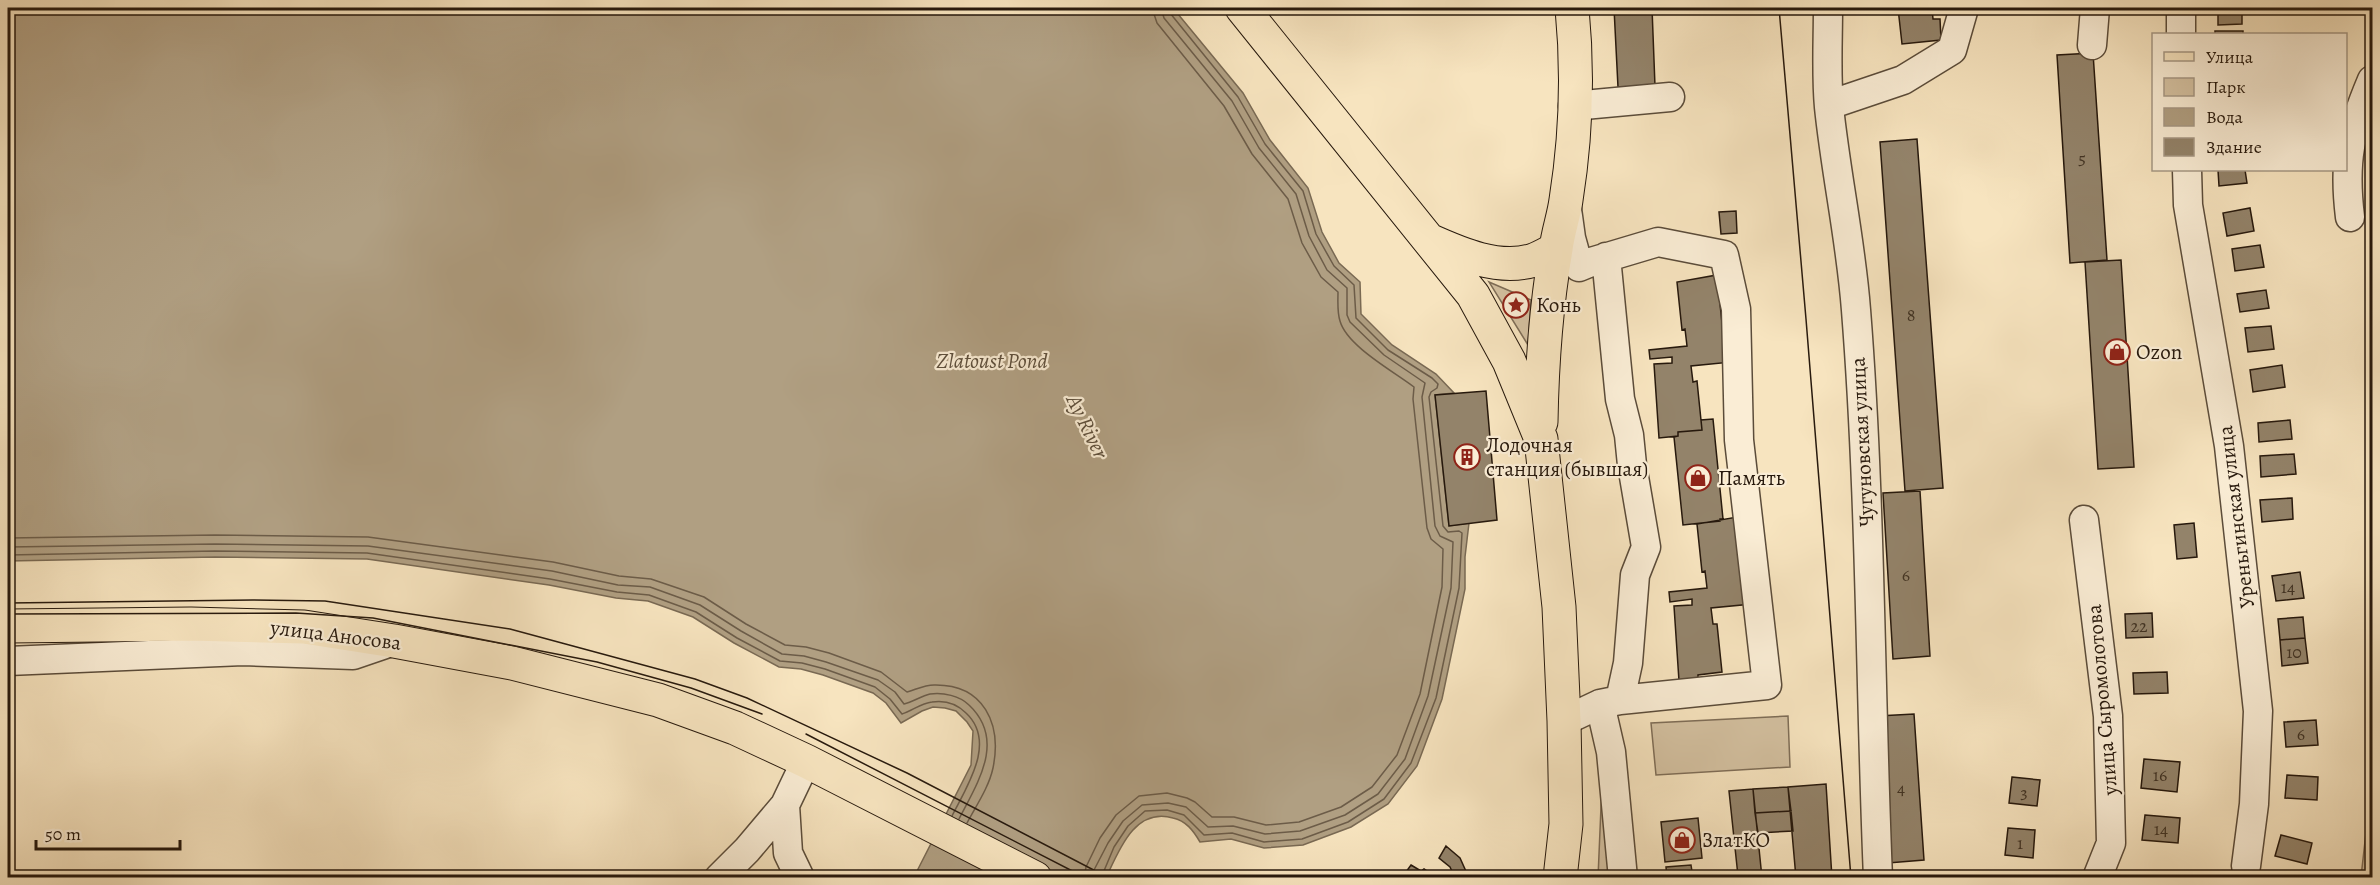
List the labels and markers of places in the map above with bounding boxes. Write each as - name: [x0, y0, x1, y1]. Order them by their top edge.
- place icon: Конь: [1501, 290, 1531, 320]
- place label: Конь: [1536, 291, 1581, 319]
- shop icon: Ozon: [2102, 337, 2132, 367]
- place label: Ozon: [2136, 338, 2182, 366]
- place label: Лодочная станция (бывшая): [1486, 431, 1648, 483]
- building icon: Лодочная станция (бывшая): [1452, 442, 1482, 472]
- shop icon: Память: [1683, 463, 1713, 493]
- place label: Память: [1718, 464, 1785, 492]
- shop icon: ЗлатКО: [1667, 825, 1697, 855]
- place label: ЗлатКО: [1702, 826, 1770, 854]

